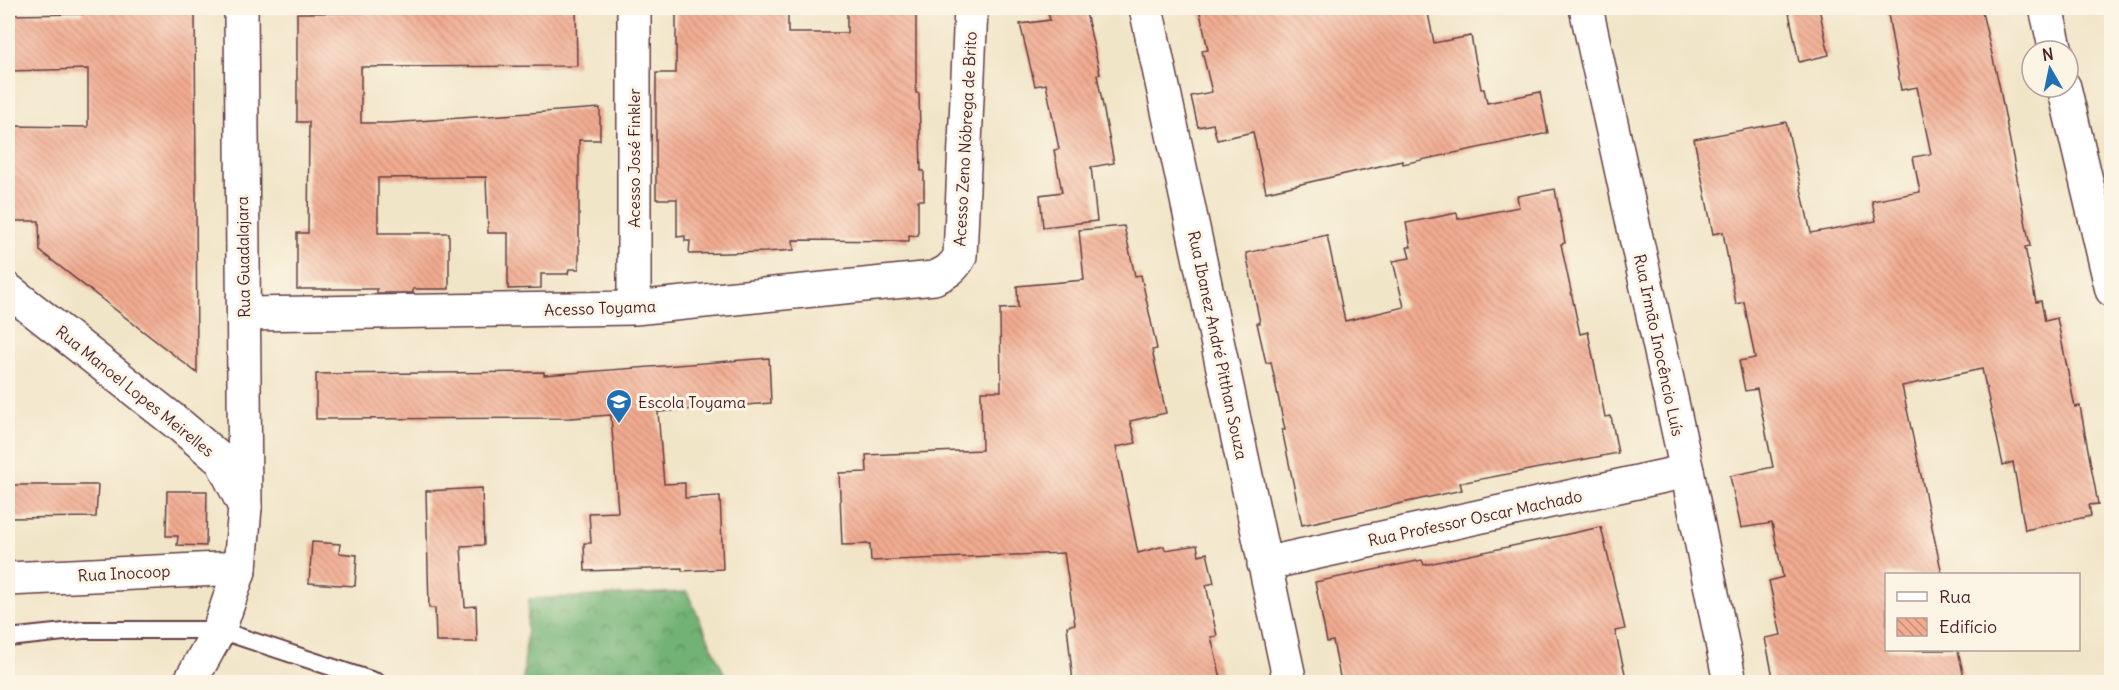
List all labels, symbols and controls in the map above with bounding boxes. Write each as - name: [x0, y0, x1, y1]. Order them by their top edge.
- street label: Acesso Zeno Nóbrega de Brito: [949, 31, 981, 247]
- north arrow: [2020, 39, 2080, 99]
- text: N: [2041, 43, 2055, 65]
- street label: Acesso José Finkler: [624, 88, 644, 228]
- street label: Rua Guadalajara: [232, 196, 254, 318]
- street label: Rua Ibanez André Pitthan Souza: [1184, 229, 1252, 461]
- street label: Rua Irmão Inocêncio Luís: [1630, 252, 1688, 438]
- street label: Acesso Toyama: [544, 296, 656, 320]
- street label: Rua Manoel Lopes Meirelles: [52, 321, 218, 461]
- school or university icon: Escola Toyama: [604, 387, 634, 425]
- place label: Escola Toyama: [638, 392, 746, 412]
- street label: Rua Professor Oscar Machado: [1366, 486, 1584, 550]
- street label: Rua Inocoop: [77, 561, 171, 585]
- legend: [1885, 573, 2080, 651]
- text: Rua: [1939, 585, 1971, 608]
- text: Edifício: [1939, 615, 1997, 638]

